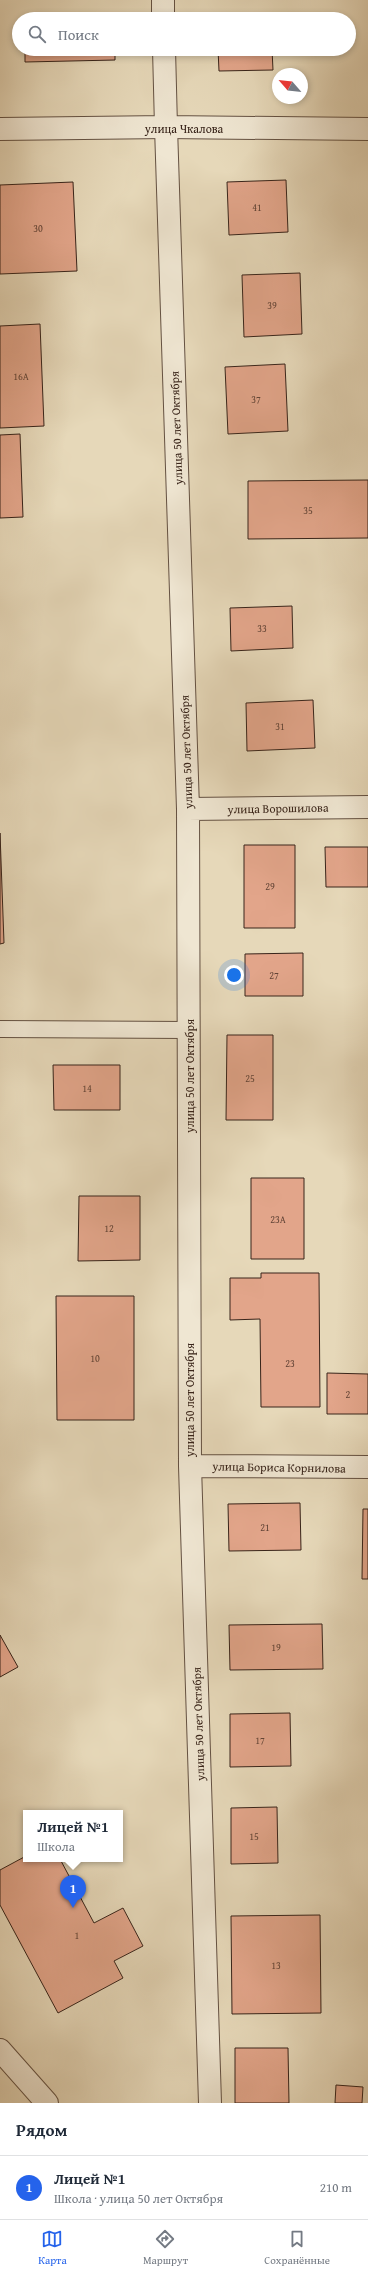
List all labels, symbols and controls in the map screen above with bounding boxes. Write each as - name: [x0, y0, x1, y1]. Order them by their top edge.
- search box: [12, 12, 356, 56]
- icon: search: [26, 23, 48, 45]
- text: Поиск: [58, 24, 99, 45]
- north arrow: [272, 68, 308, 104]
- street label: улица Чкалова: [144, 120, 224, 137]
- house number: 41: [252, 200, 262, 215]
- house number: 30: [33, 221, 43, 236]
- house number: 39: [267, 298, 277, 313]
- house number: 16А: [13, 369, 29, 384]
- street label: улица 50 лет Октября: [166, 371, 187, 486]
- house number: 37: [251, 392, 261, 407]
- house number: 35: [303, 503, 313, 518]
- house number: 33: [257, 621, 267, 636]
- street label: улица 50 лет Октября: [176, 695, 197, 810]
- house number: 31: [275, 719, 285, 734]
- street label: улица Ворошилова: [226, 799, 329, 817]
- house number: 29: [265, 879, 275, 894]
- your location: [224, 965, 244, 985]
- house number: 27: [269, 968, 279, 983]
- street label: улица 50 лет Октября: [181, 1019, 198, 1134]
- house number: 25: [245, 1071, 255, 1086]
- house number: 14: [82, 1081, 92, 1096]
- house number: 23А: [270, 1212, 286, 1227]
- house number: 12: [104, 1221, 114, 1236]
- street label: улица 50 лет Октября: [181, 1343, 198, 1458]
- house number: 10: [90, 1351, 100, 1366]
- house number: 23: [285, 1356, 295, 1371]
- house number: 2: [346, 1387, 351, 1402]
- street label: улица Бориса Корнилова: [211, 1457, 346, 1477]
- house number: 21: [260, 1520, 270, 1535]
- house number: 19: [271, 1640, 281, 1655]
- street label: улица 50 лет Октября: [188, 1667, 209, 1782]
- house number: 17: [255, 1733, 265, 1748]
- popup: [23, 1810, 123, 1862]
- text: Лицей №1: [37, 1816, 109, 1837]
- house number: 15: [249, 1829, 259, 1844]
- text: Школа: [37, 1837, 75, 1856]
- pin: 1: [60, 1875, 86, 1908]
- house number: 1: [75, 1928, 80, 1943]
- house number: 13: [271, 1958, 281, 1973]
- text: Рядом: [16, 2117, 67, 2142]
- text: Лицей №1: [54, 2168, 126, 2189]
- text: 1: [26, 2178, 32, 2197]
- text: 210 m: [320, 2178, 352, 2197]
- text: Школа · улица 50 лет Октября: [54, 2189, 223, 2208]
- tab: Карта: [38, 2228, 67, 2268]
- tab: Маршрут: [143, 2228, 188, 2268]
- tab: Сохранённые: [264, 2228, 330, 2268]

